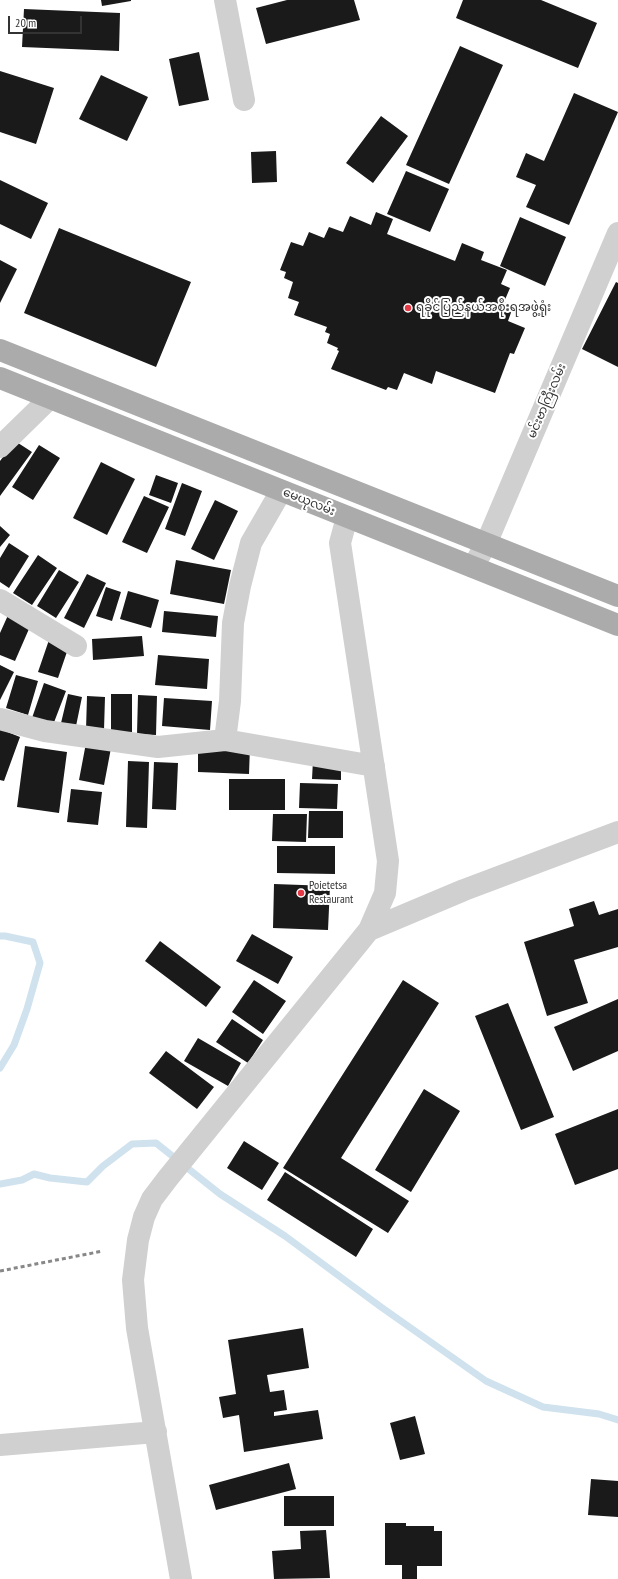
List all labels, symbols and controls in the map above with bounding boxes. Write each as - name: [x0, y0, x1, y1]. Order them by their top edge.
- scale bar: [10, 8, 84, 34]
- text: 20 m: [15, 15, 36, 30]
- place label: ရခိုင်ပြည်နယ်အစိုးရအဖွဲ့ရုံး: [416, 301, 551, 315]
- marker: ရခိုင်ပြည်နယ်အစိုးရအဖွဲ့ရုံး: [403, 303, 413, 313]
- street label: မင်းဗာကြီးလမ်း: [525, 361, 569, 441]
- street label: မေယုလမ်း: [281, 485, 337, 519]
- place label: Poietetsa Restaurant: [309, 879, 353, 907]
- marker: Poietetsa Restaurant: [296, 888, 306, 898]

